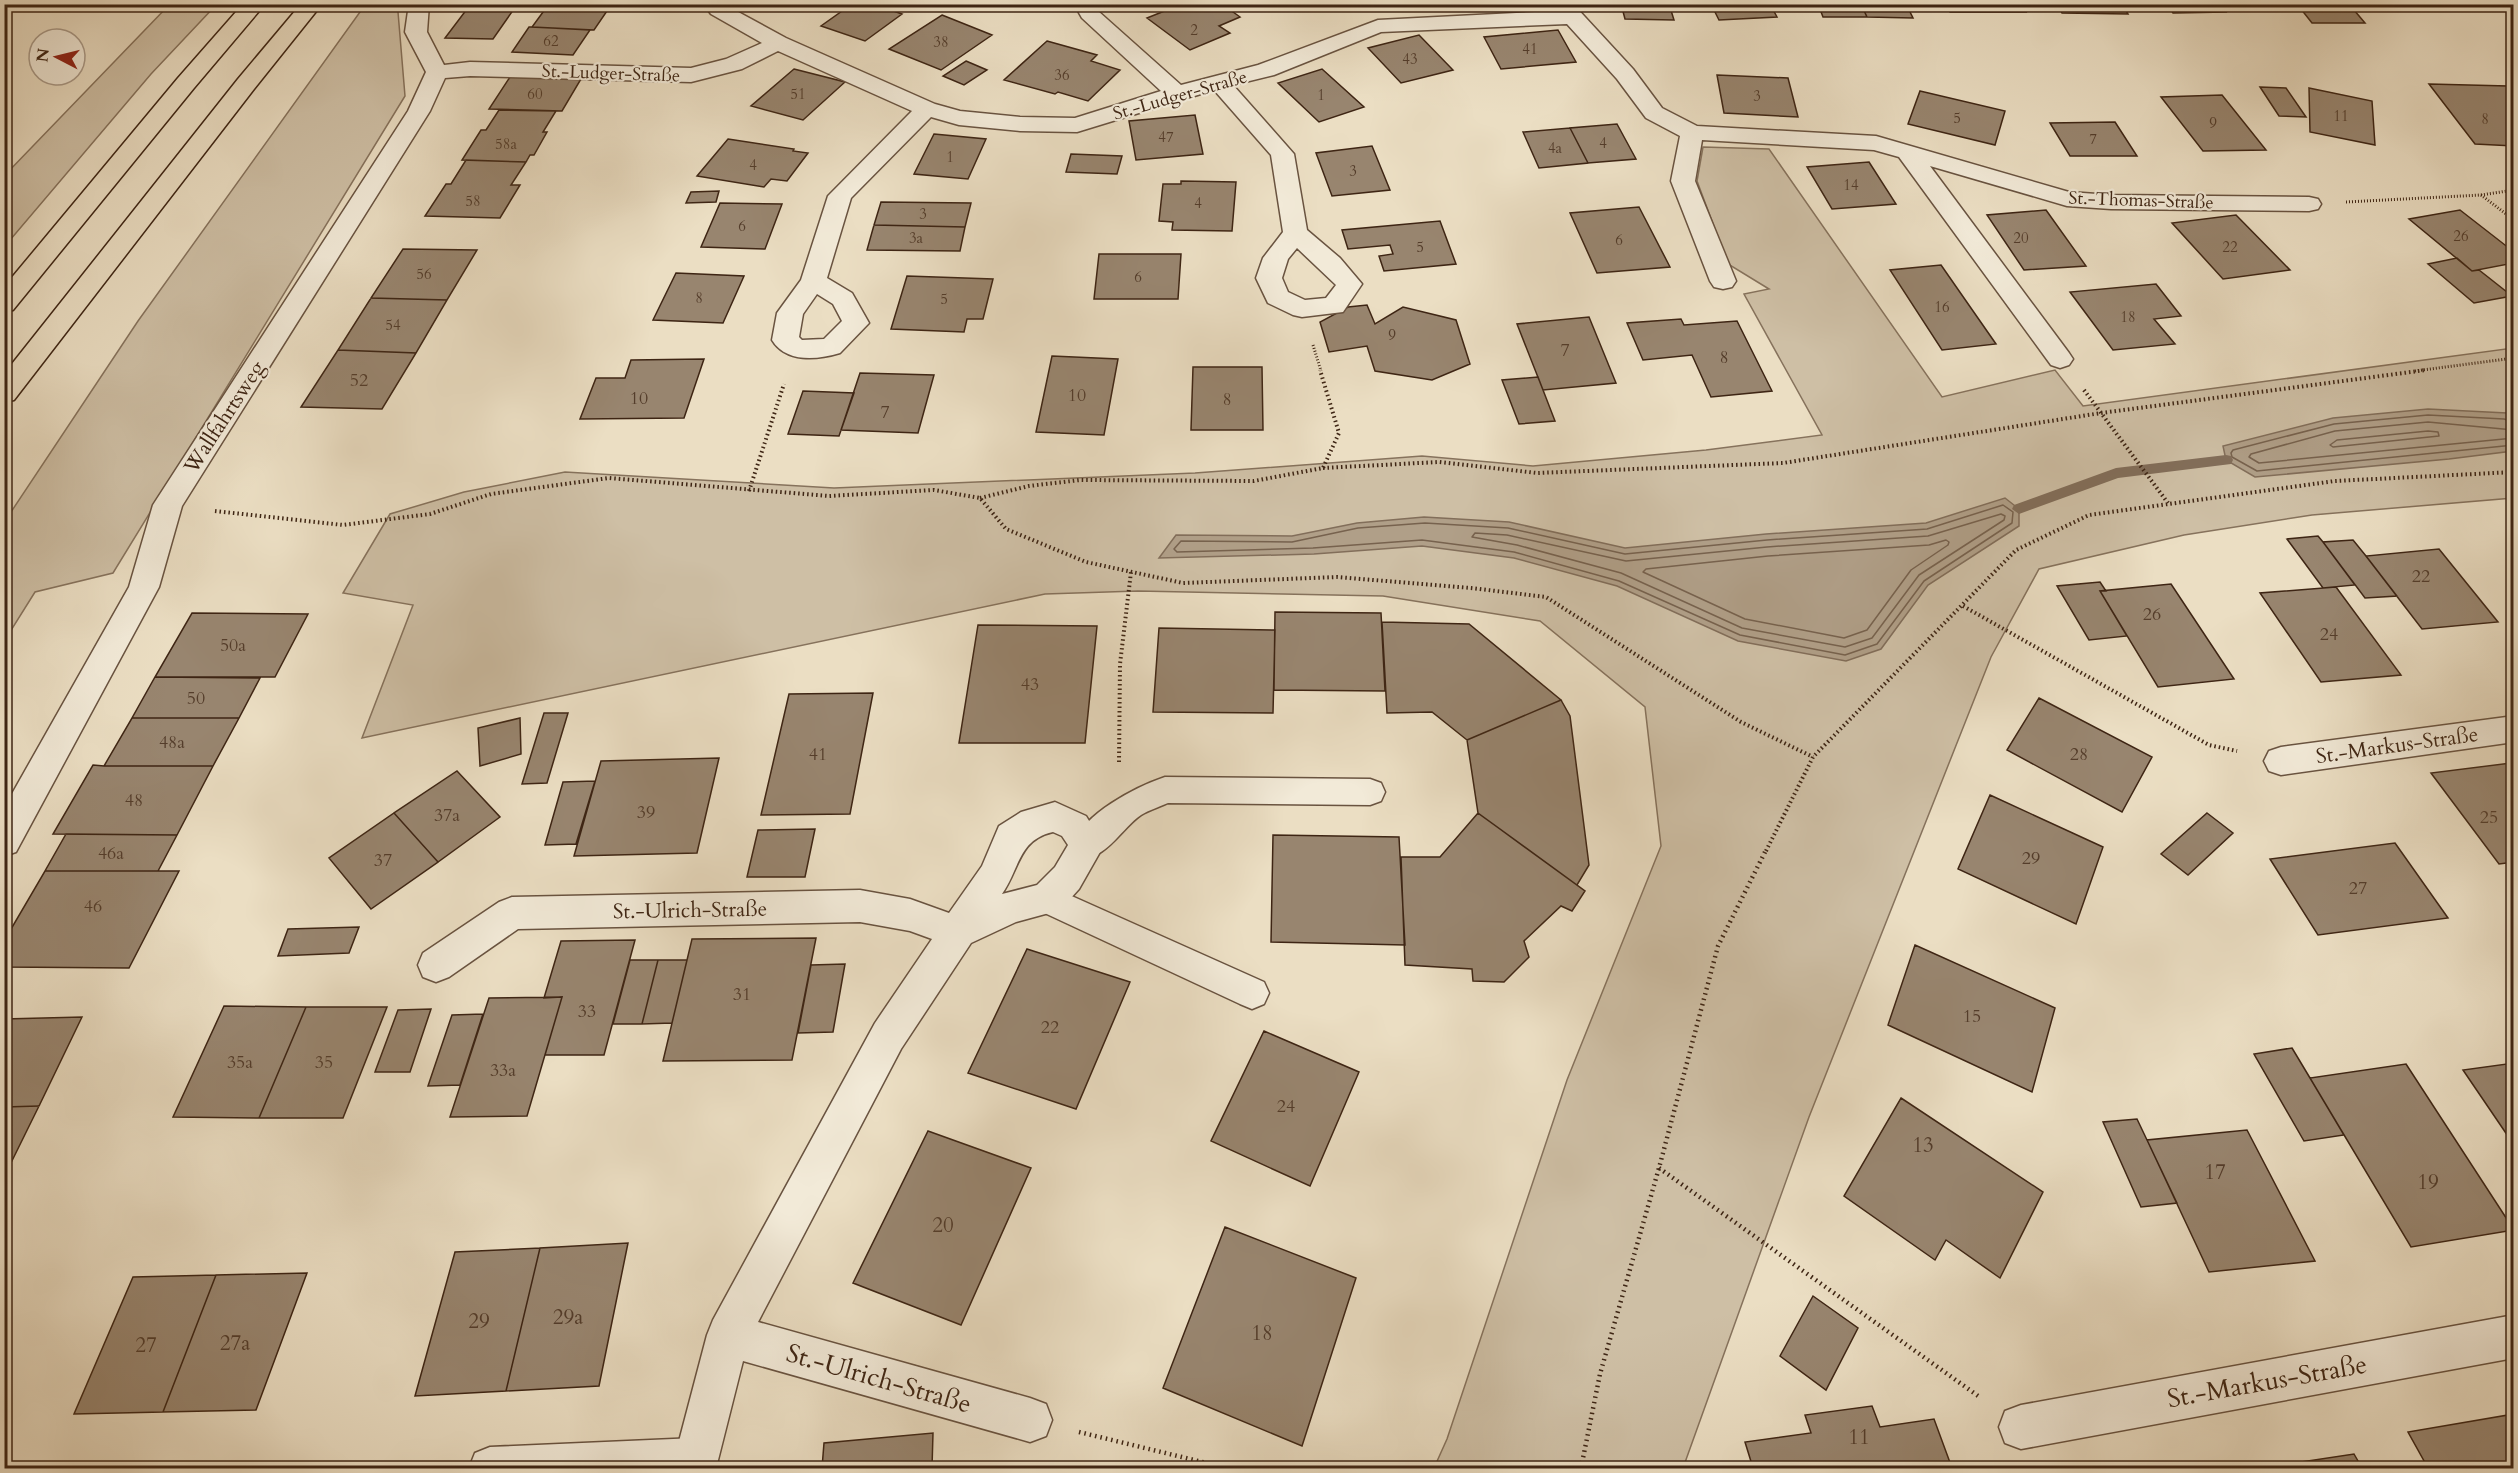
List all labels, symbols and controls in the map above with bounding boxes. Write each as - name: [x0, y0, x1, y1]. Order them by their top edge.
- house number: 2: [1190, 20, 1198, 40]
- north arrow: [27, 27, 87, 87]
- house number: 62: [543, 31, 559, 51]
- house number: 38: [933, 32, 949, 52]
- house number: 41: [1522, 39, 1538, 59]
- text: N: [31, 47, 55, 64]
- house number: 43: [1402, 49, 1418, 69]
- street label: St.-Ludger-Straße: [541, 59, 681, 88]
- street label: St.-Ludger-Straße: [1110, 64, 1250, 127]
- house number: 36: [1054, 65, 1070, 85]
- house number: 60: [527, 84, 543, 104]
- house number: 51: [790, 84, 806, 104]
- house number: 1: [1317, 85, 1325, 105]
- house number: 3: [1753, 86, 1761, 106]
- house number: 11: [2333, 106, 2349, 126]
- house number: 5: [1953, 108, 1961, 128]
- house number: 8: [2481, 109, 2489, 129]
- house number: 9: [2209, 113, 2217, 133]
- house number: 47: [1158, 127, 1174, 147]
- house number: 7: [2089, 129, 2097, 149]
- house number: 4: [1599, 133, 1607, 153]
- house number: 58a: [495, 134, 517, 154]
- house number: 4a: [1548, 138, 1563, 158]
- house number: 1: [946, 147, 954, 167]
- house number: 4: [749, 155, 757, 175]
- house number: 3: [1349, 161, 1357, 181]
- house number: 14: [1843, 175, 1859, 195]
- street label: St.-Thomas-Straße: [2068, 185, 2214, 216]
- house number: 58: [465, 191, 481, 211]
- house number: 4: [1194, 193, 1202, 213]
- house number: 3: [919, 204, 927, 224]
- house number: 6: [738, 216, 746, 236]
- house number: 26: [2453, 226, 2469, 246]
- house number: 3a: [909, 228, 924, 248]
- house number: 20: [2013, 228, 2029, 248]
- house number: 6: [1615, 230, 1623, 250]
- house number: 5: [1416, 237, 1424, 257]
- house number: 22: [2222, 237, 2238, 257]
- house number: 56: [416, 264, 432, 284]
- house number: 6: [1134, 267, 1142, 287]
- house number: 8: [695, 288, 703, 308]
- house number: 5: [940, 289, 948, 309]
- house number: 16: [1934, 297, 1950, 317]
- house number: 18: [2120, 307, 2136, 327]
- house number: 54: [385, 315, 401, 335]
- house number: 9: [1388, 325, 1396, 345]
- house number: 7: [1560, 338, 1570, 363]
- house number: 8: [1719, 345, 1729, 370]
- street label: Wallfahrtsweg: [176, 355, 272, 480]
- house number: 52: [350, 368, 368, 393]
- house number: 10: [1068, 383, 1086, 408]
- house number: 10: [630, 386, 648, 411]
- house number: 8: [1222, 387, 1232, 412]
- house number: 7: [880, 400, 890, 425]
- house number: 22: [2412, 564, 2430, 589]
- house number: 26: [2143, 602, 2161, 627]
- house number: 24: [2320, 622, 2338, 647]
- house number: 50a: [220, 633, 246, 658]
- house number: 43: [1021, 672, 1039, 697]
- house number: 50: [187, 686, 205, 711]
- street label: St.-Markus-Straße: [2314, 720, 2480, 771]
- house number: 48a: [159, 730, 185, 755]
- house number: 41: [809, 742, 827, 767]
- house number: 28: [2070, 742, 2088, 767]
- house number: 48: [125, 788, 143, 813]
- house number: 39: [637, 800, 655, 825]
- house number: 37a: [434, 803, 460, 828]
- house number: 25: [2480, 805, 2498, 830]
- house number: 46a: [98, 841, 124, 866]
- house number: 29: [2022, 846, 2040, 871]
- house number: 37: [374, 848, 392, 873]
- house number: 27: [2349, 876, 2367, 901]
- house number: 46: [84, 894, 102, 919]
- street label: St.-Ulrich-Straße: [613, 895, 767, 926]
- house number: 31: [733, 982, 751, 1007]
- house number: 33: [578, 999, 596, 1024]
- house number: 15: [1963, 1004, 1981, 1029]
- house number: 22: [1041, 1015, 1059, 1040]
- house number: 35a: [227, 1050, 253, 1075]
- house number: 35: [315, 1050, 333, 1075]
- house number: 33a: [490, 1058, 516, 1083]
- house number: 24: [1277, 1094, 1295, 1119]
- house number: 13: [1912, 1131, 1934, 1160]
- house number: 17: [2204, 1158, 2226, 1187]
- house number: 19: [2417, 1168, 2439, 1197]
- house number: 20: [932, 1211, 954, 1240]
- house number: 29a: [553, 1303, 583, 1332]
- house number: 29: [468, 1307, 490, 1336]
- house number: 18: [1251, 1319, 1273, 1348]
- house number: 27a: [220, 1329, 250, 1358]
- house number: 27: [135, 1331, 157, 1360]
- street label: St.-Ulrich-Straße: [782, 1335, 976, 1422]
- street label: St.-Markus-Straße: [2164, 1347, 2370, 1416]
- house number: 11: [1848, 1423, 1870, 1452]

